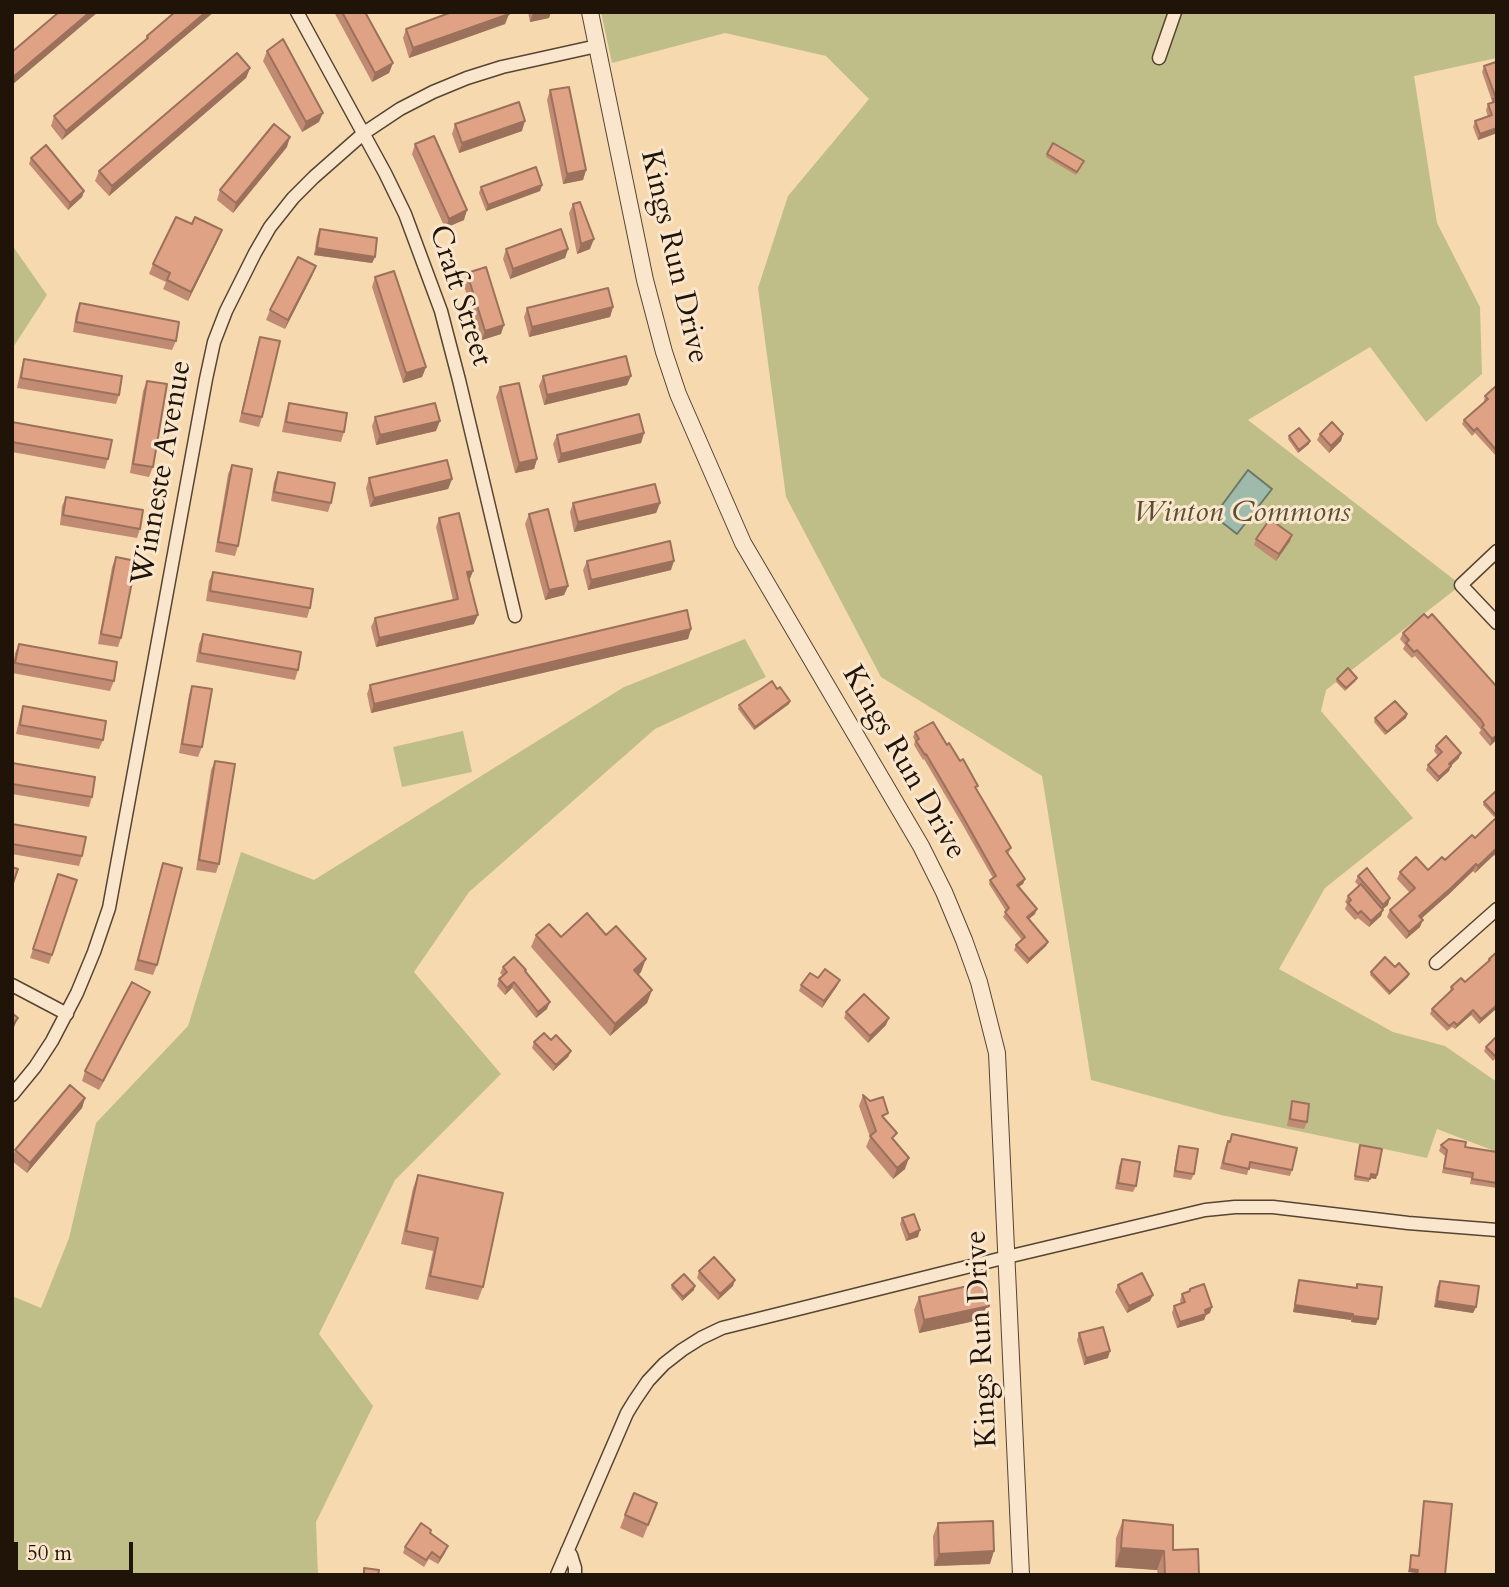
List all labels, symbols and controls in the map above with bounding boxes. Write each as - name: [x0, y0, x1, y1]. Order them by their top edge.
- street label: Kings Run Drive: [631, 147, 715, 367]
- street label: Craft Street: [419, 221, 499, 371]
- street label: Winneste Avenue: [125, 358, 201, 588]
- park label: Winton Commons: [1133, 496, 1351, 532]
- street label: Kings Run Drive: [833, 660, 973, 866]
- street label: Kings Run Drive: [959, 1229, 1007, 1449]
- scale bar: [18, 1528, 136, 1572]
- text: 50 m: [27, 1539, 72, 1568]

